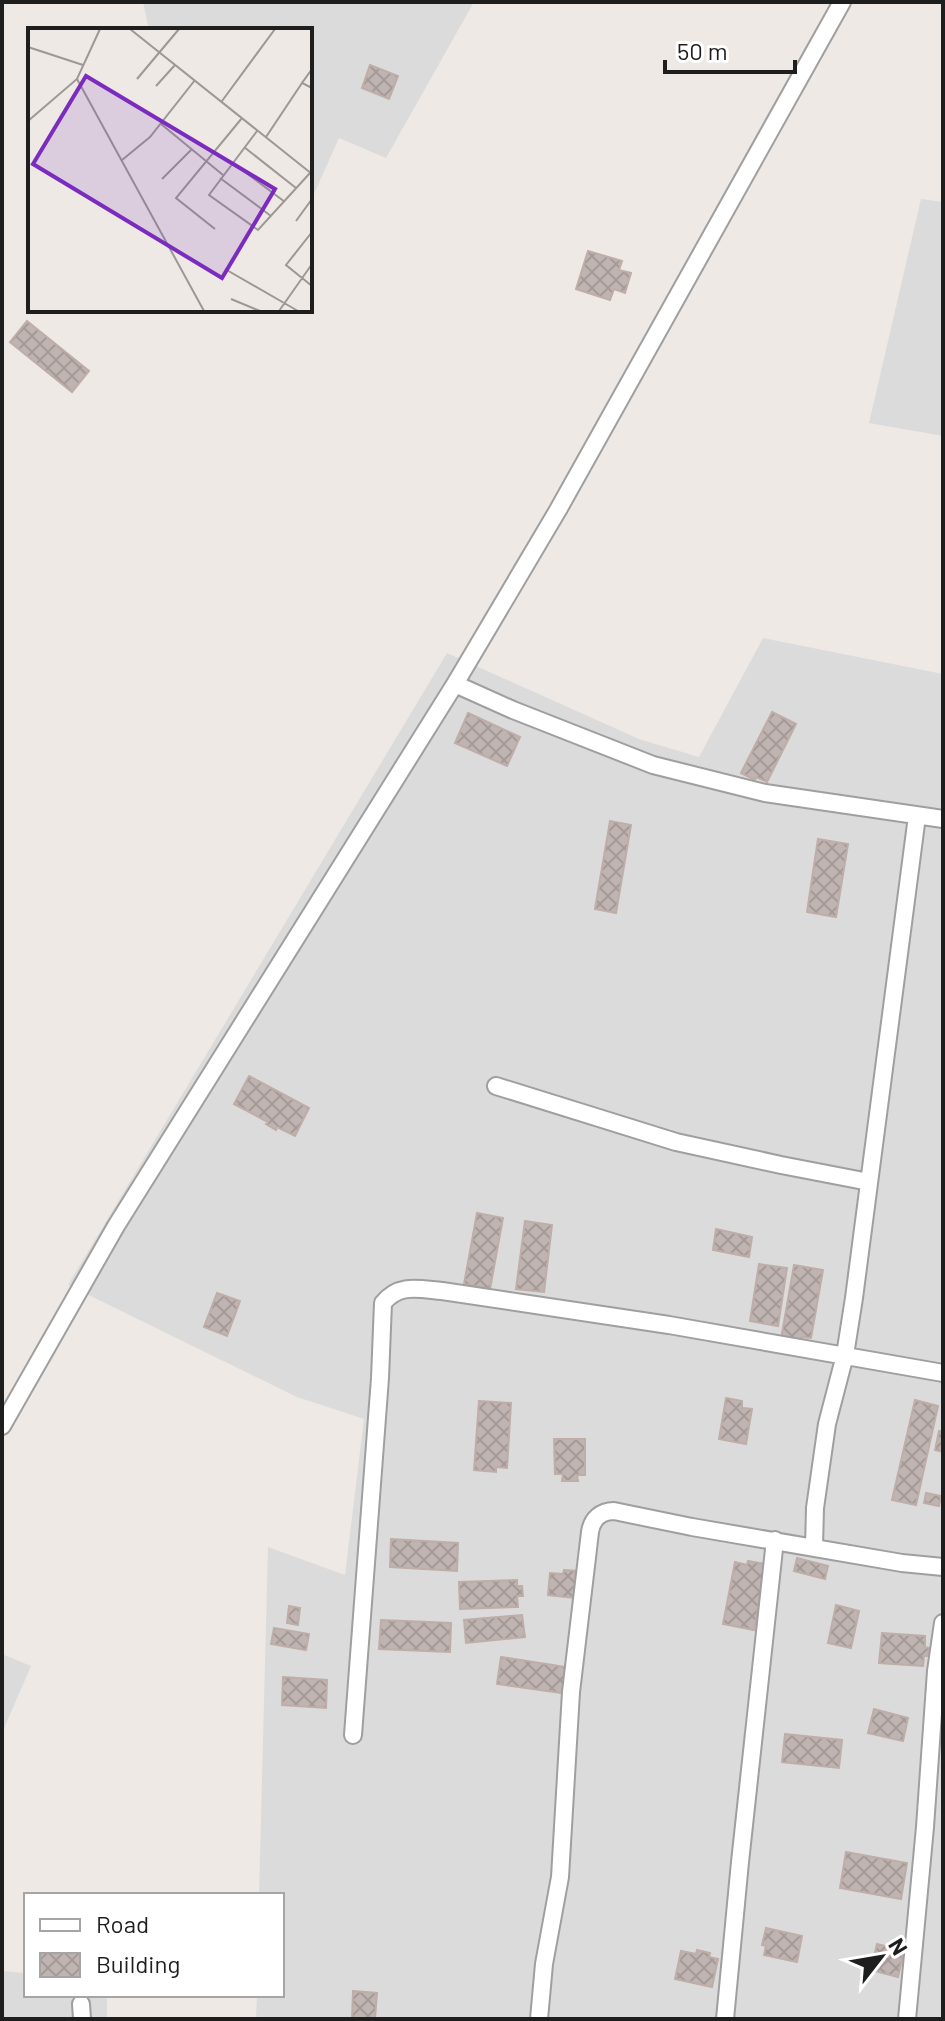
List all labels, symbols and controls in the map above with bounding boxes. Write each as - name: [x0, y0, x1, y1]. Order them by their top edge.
- scale bar: [665, 24, 795, 74]
- inset map: [28, 28, 312, 312]
- text: 50 m: [677, 36, 728, 65]
- legend: [24, 1893, 284, 1997]
- text: Road: [96, 1909, 149, 1938]
- north arrow: [841, 1917, 921, 1997]
- text: N: [884, 1933, 914, 1959]
- text: Building: [96, 1949, 180, 1978]

